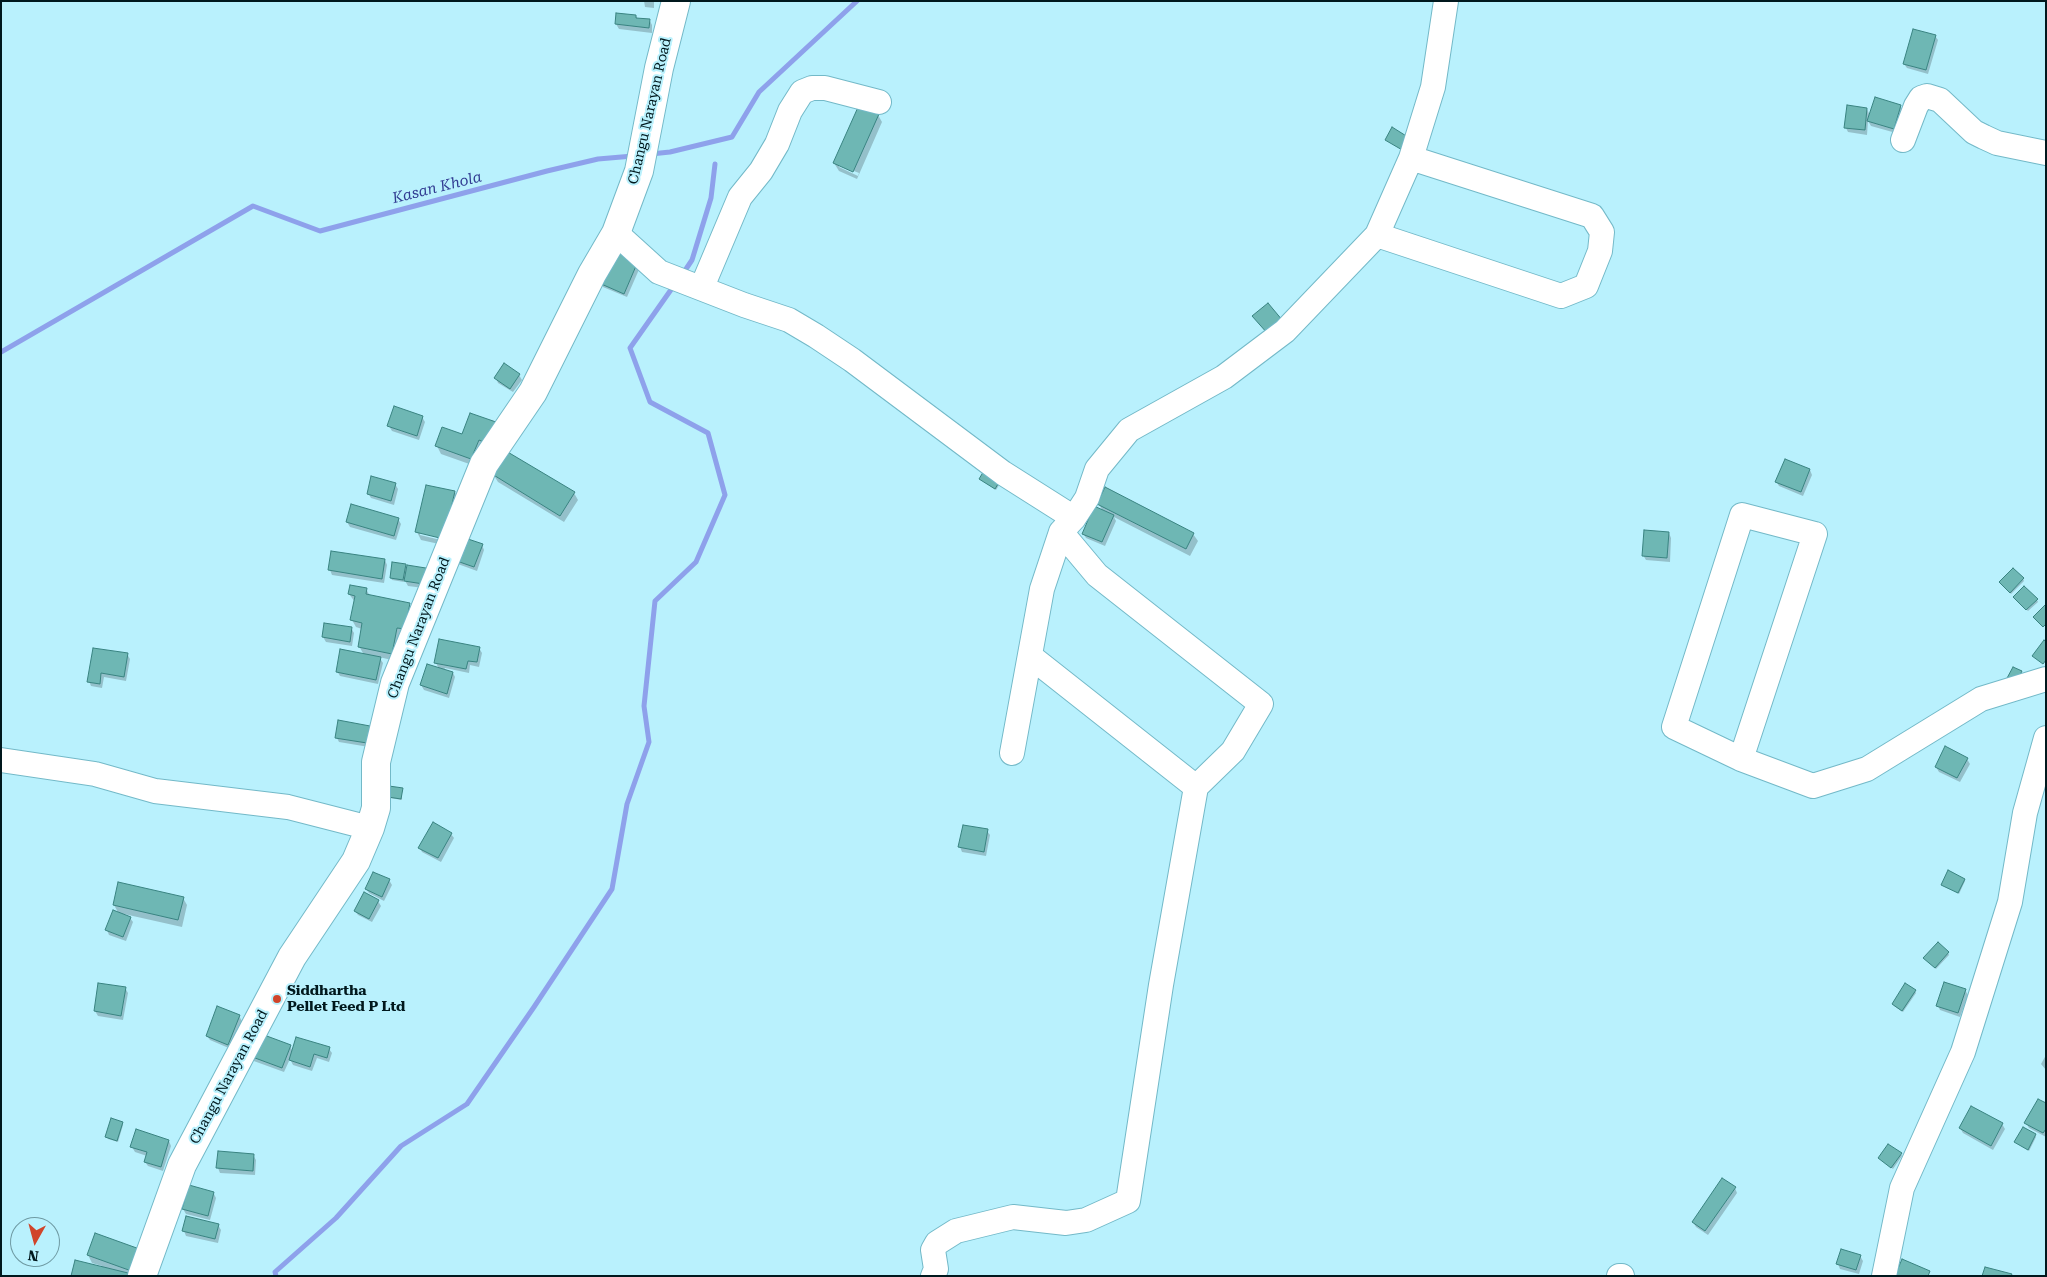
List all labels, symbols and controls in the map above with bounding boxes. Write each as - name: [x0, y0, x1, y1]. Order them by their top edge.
- street label: Changu Narayan Road: [625, 36, 675, 186]
- water label: Kasan Khola: [390, 168, 484, 208]
- street label: Changu Narayan Road: [384, 555, 454, 701]
- place label: Siddhartha Pellet Feed P Ltd: [287, 983, 405, 1016]
- marker: Siddhartha Pellet Feed P Ltd: [271, 993, 283, 1005]
- street label: Changu Narayan Road: [186, 1007, 272, 1147]
- north arrow: [10, 1217, 60, 1267]
- text: N: [27, 1247, 40, 1264]

